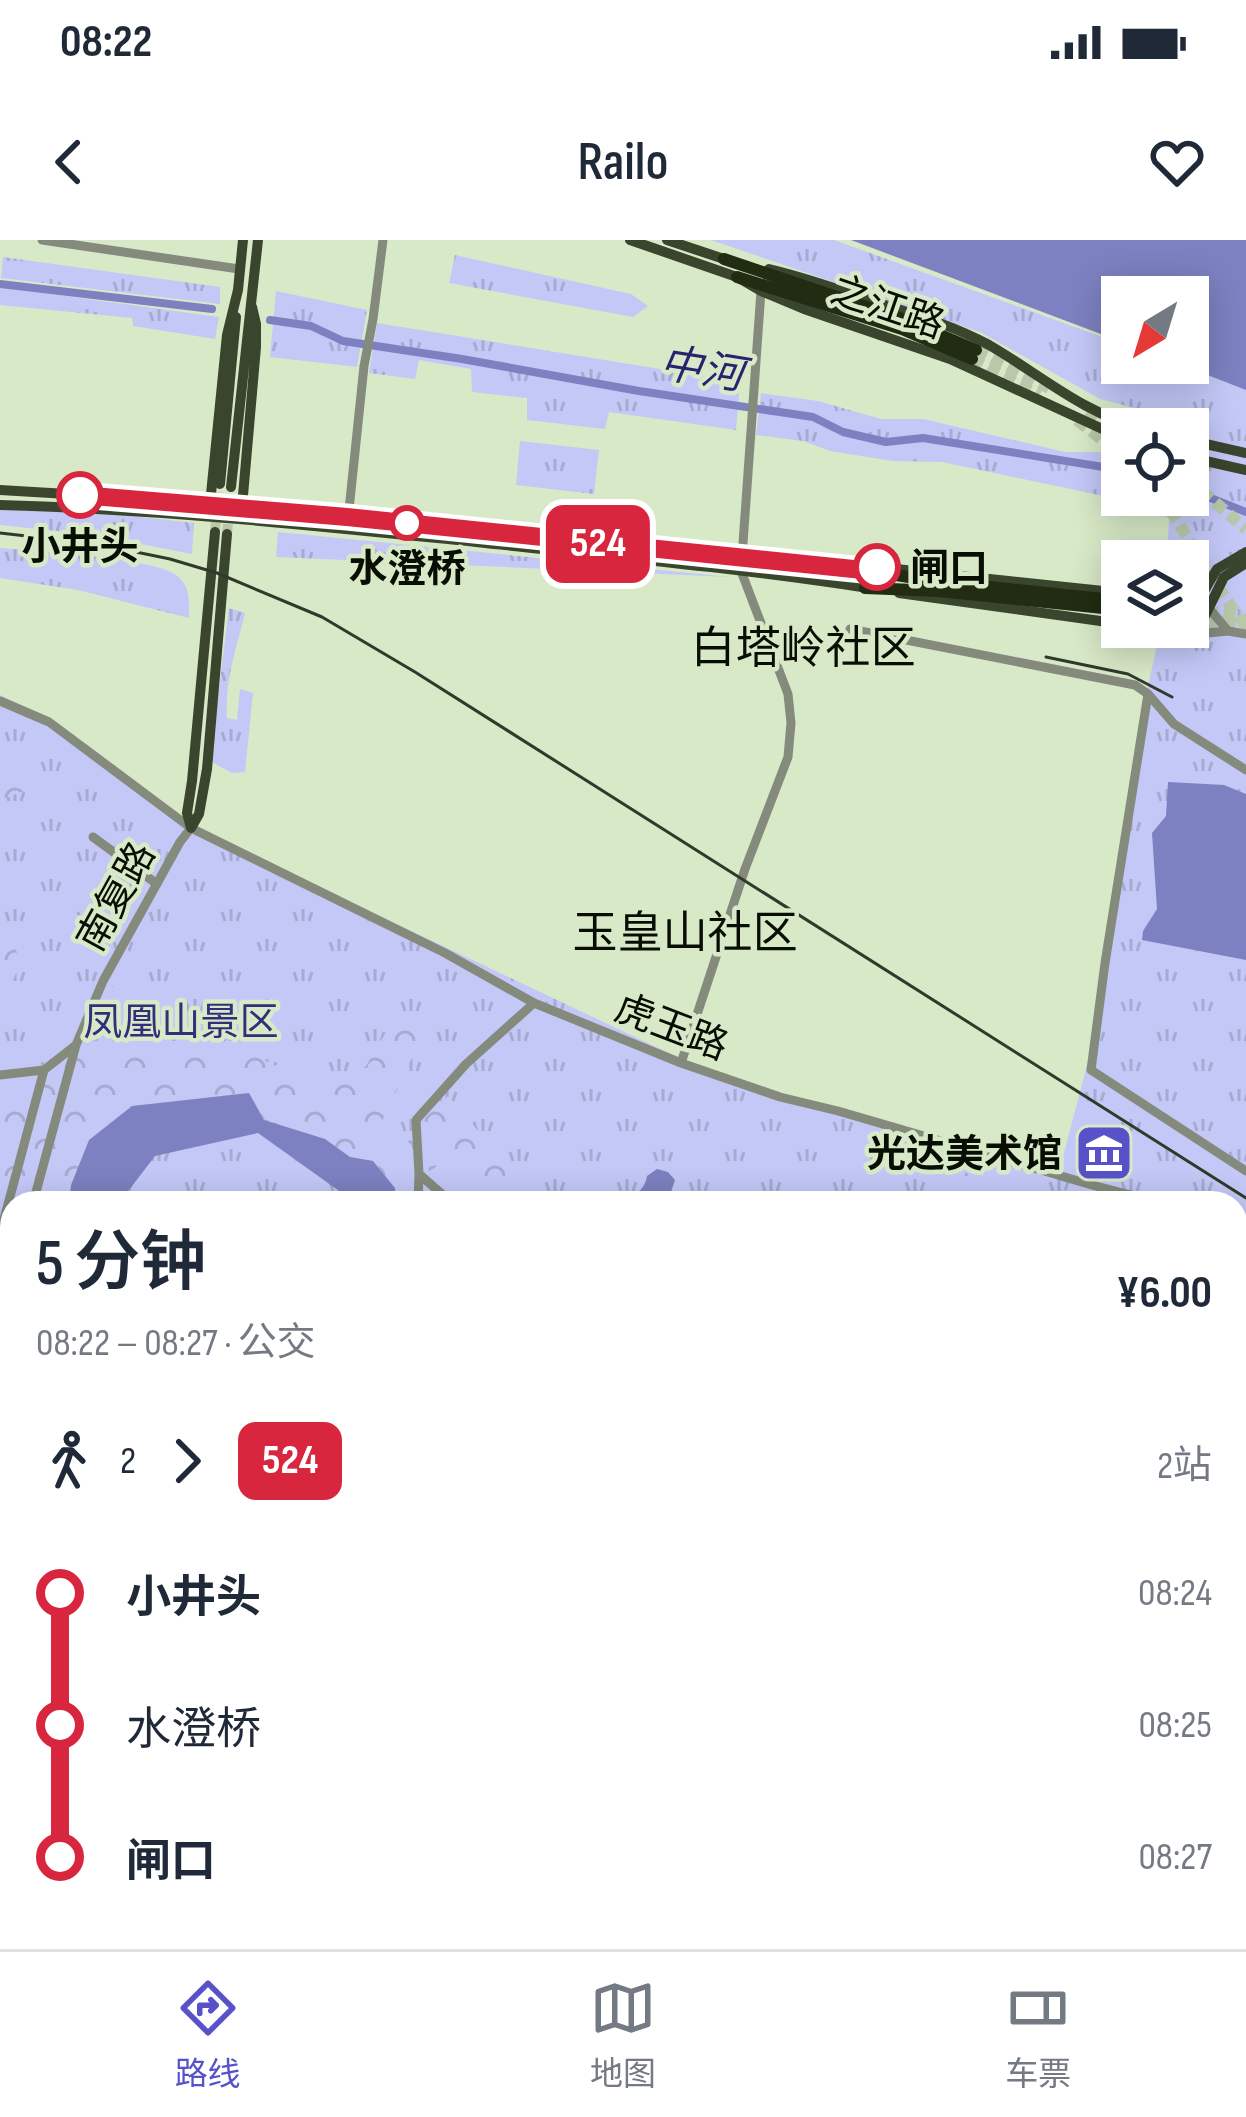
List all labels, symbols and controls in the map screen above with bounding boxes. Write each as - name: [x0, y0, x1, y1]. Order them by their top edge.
- text: 08:22: [60, 15, 152, 70]
- icon: back: [36, 129, 102, 195]
- icon: heart: [1144, 129, 1210, 195]
- text: Railo: [578, 130, 669, 195]
- street label: 之江路: [824, 267, 950, 350]
- north arrow: [1101, 276, 1209, 384]
- map controls: [1101, 276, 1209, 648]
- water label: 中河: [656, 339, 754, 403]
- button: locate: [1101, 408, 1209, 516]
- marker: 小井头: [58, 473, 102, 517]
- line badge: 524: [529, 505, 667, 583]
- marker: 水澄桥: [391, 507, 423, 539]
- text: 524: [570, 518, 626, 569]
- place label: 小井头: [21, 525, 139, 572]
- button: layers: [1101, 540, 1209, 648]
- marker: 闸口: [855, 545, 899, 589]
- place label: 闸口: [910, 546, 988, 593]
- place label: 水澄桥: [348, 547, 466, 594]
- district label: 白塔岭社区: [690, 622, 916, 677]
- street label: 南复路: [68, 835, 166, 960]
- district label: 玉皇山社区: [572, 907, 798, 962]
- street label: 虎玉路: [608, 985, 734, 1071]
- park label: 凤凰山景区: [83, 1000, 279, 1047]
- museum icon: 光达美术馆: [1073, 1122, 1135, 1184]
- place label: 光达美术馆: [867, 1132, 1062, 1179]
- text: 5 分钟: [36, 1225, 206, 1304]
- text: ¥6.00: [1116, 1266, 1212, 1321]
- text: 08:22 – 08:27 · 公交: [36, 1320, 316, 1367]
- icon: walk: [36, 1428, 102, 1494]
- icon: forward: [154, 1428, 220, 1494]
- text: 524: [262, 1435, 318, 1486]
- text: 2: [120, 1438, 136, 1485]
- text: 2站: [1157, 1443, 1212, 1490]
- text: 08:24: [1138, 1570, 1212, 1617]
- text: 小井头: [126, 1571, 261, 1626]
- text: 08:25: [1138, 1702, 1212, 1749]
- text: 水澄桥: [126, 1703, 261, 1758]
- text: 08:27: [1138, 1834, 1212, 1881]
- text: 闸口: [126, 1835, 216, 1890]
- tab: 路线: [175, 1975, 241, 2095]
- tab: 地图: [590, 1975, 656, 2095]
- tab: 车票: [1005, 1975, 1071, 2095]

